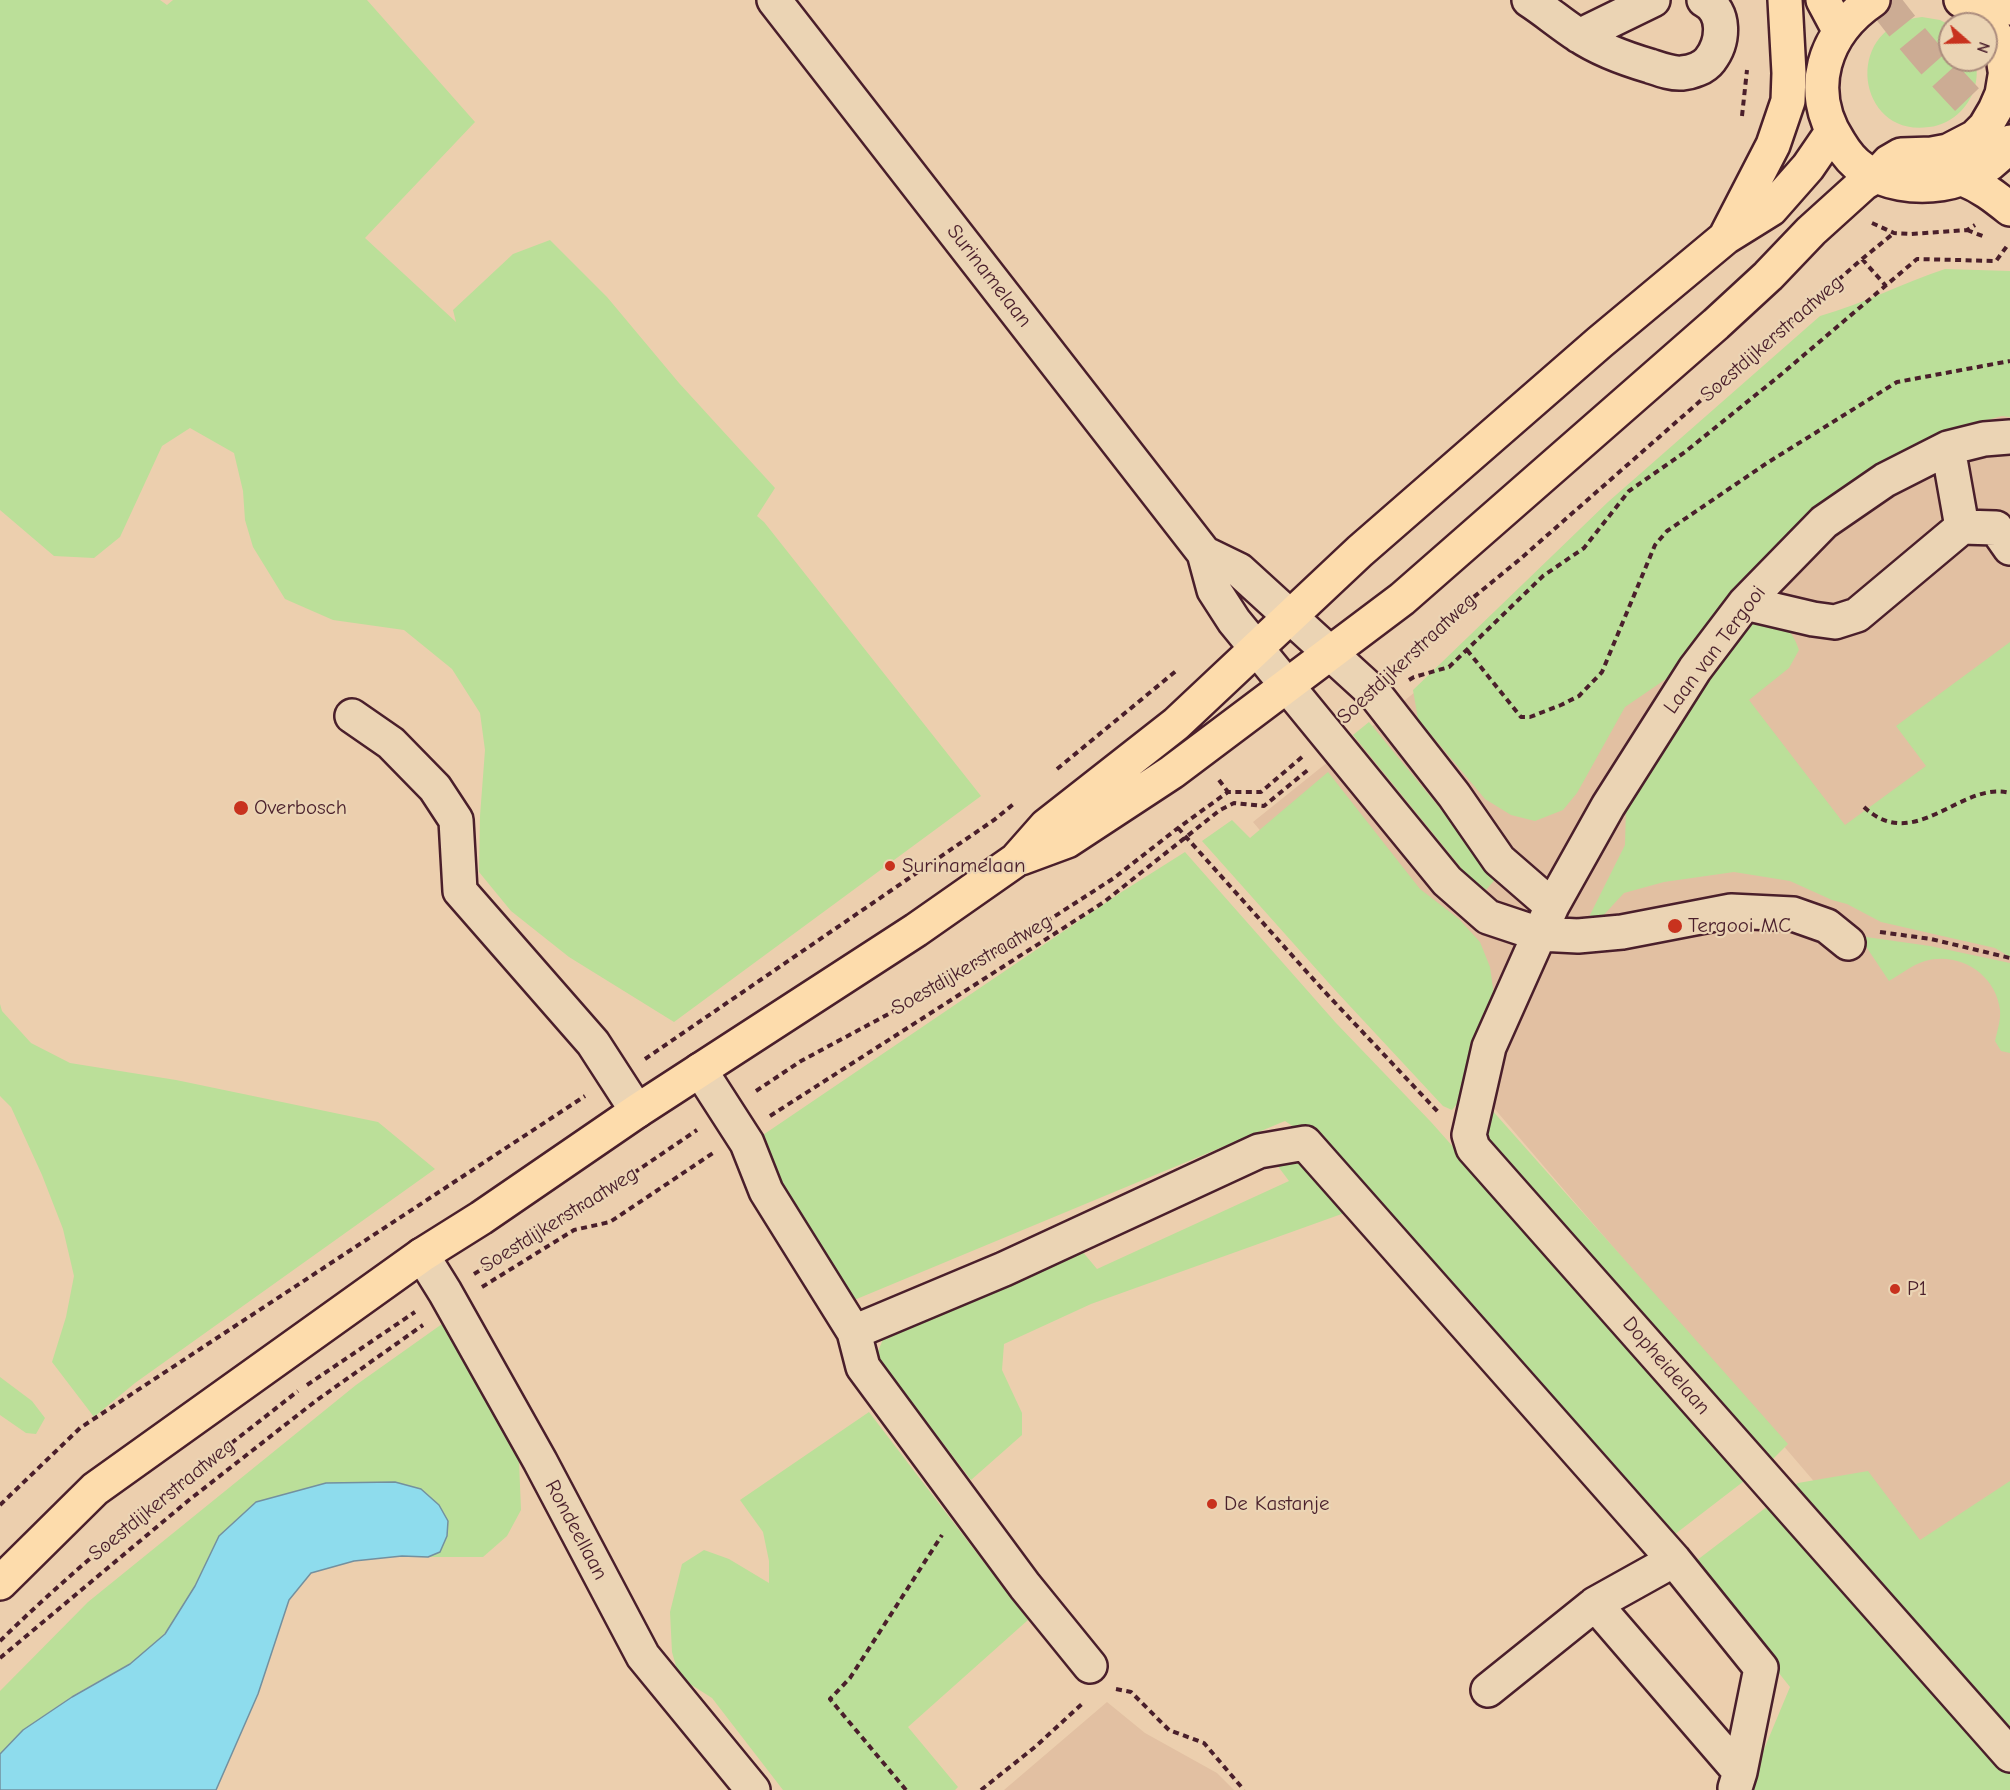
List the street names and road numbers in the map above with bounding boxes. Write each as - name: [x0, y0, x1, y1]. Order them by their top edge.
- street label: Surinamelaan: [941, 220, 1037, 332]
- street label: Soestdijkerstraatweg: [1695, 270, 1849, 408]
- street label: Laan van Tergooi: [1659, 581, 1771, 719]
- street label: Soestdijkerstraatweg: [1332, 588, 1482, 730]
- street label: Soestdijkerstraatweg: [887, 909, 1057, 1021]
- street label: Soestdijkerstraatweg: [476, 1161, 642, 1279]
- street label: Dopheidelaan: [1617, 1312, 1715, 1420]
- street label: Soestdijkerstraatweg: [84, 1433, 240, 1567]
- street label: Rondeellaan: [539, 1476, 613, 1584]

